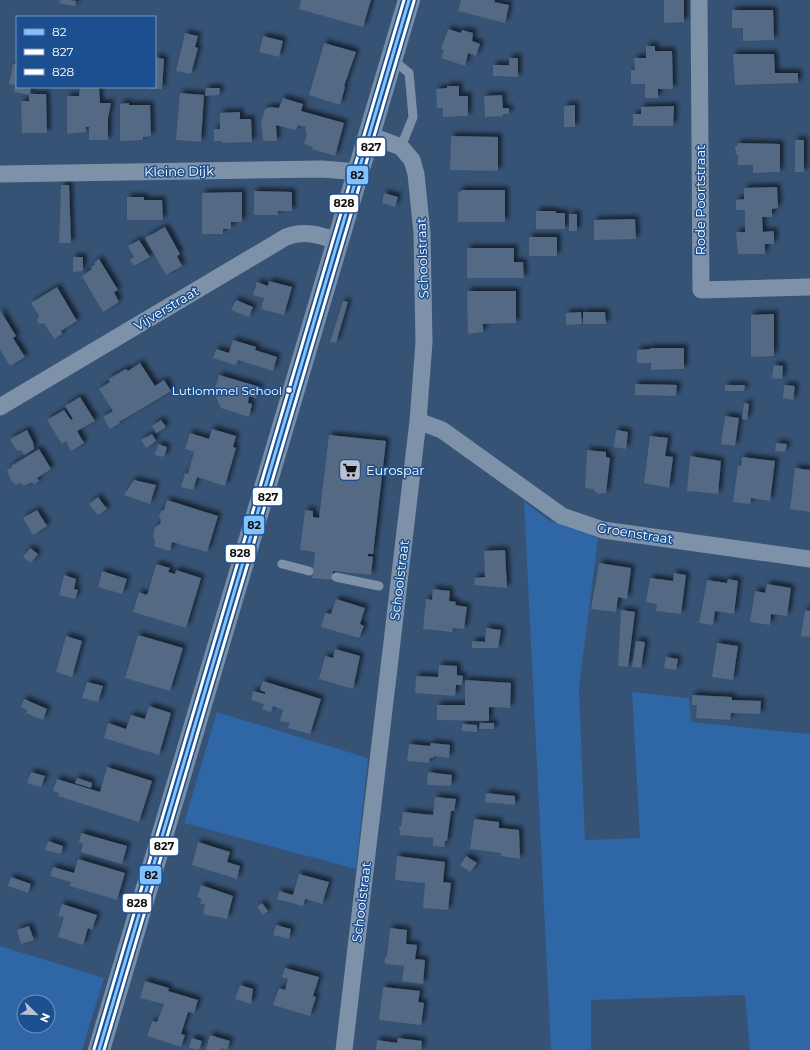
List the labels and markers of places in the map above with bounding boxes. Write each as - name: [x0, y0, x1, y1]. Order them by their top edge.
- place label: Lutlommel School: [172, 383, 282, 398]
- marker: Lutlommel School: [284, 385, 294, 395]
- supermarket icon: Eurospar: [337, 457, 363, 483]
- place label: Eurospar: [366, 462, 425, 478]

